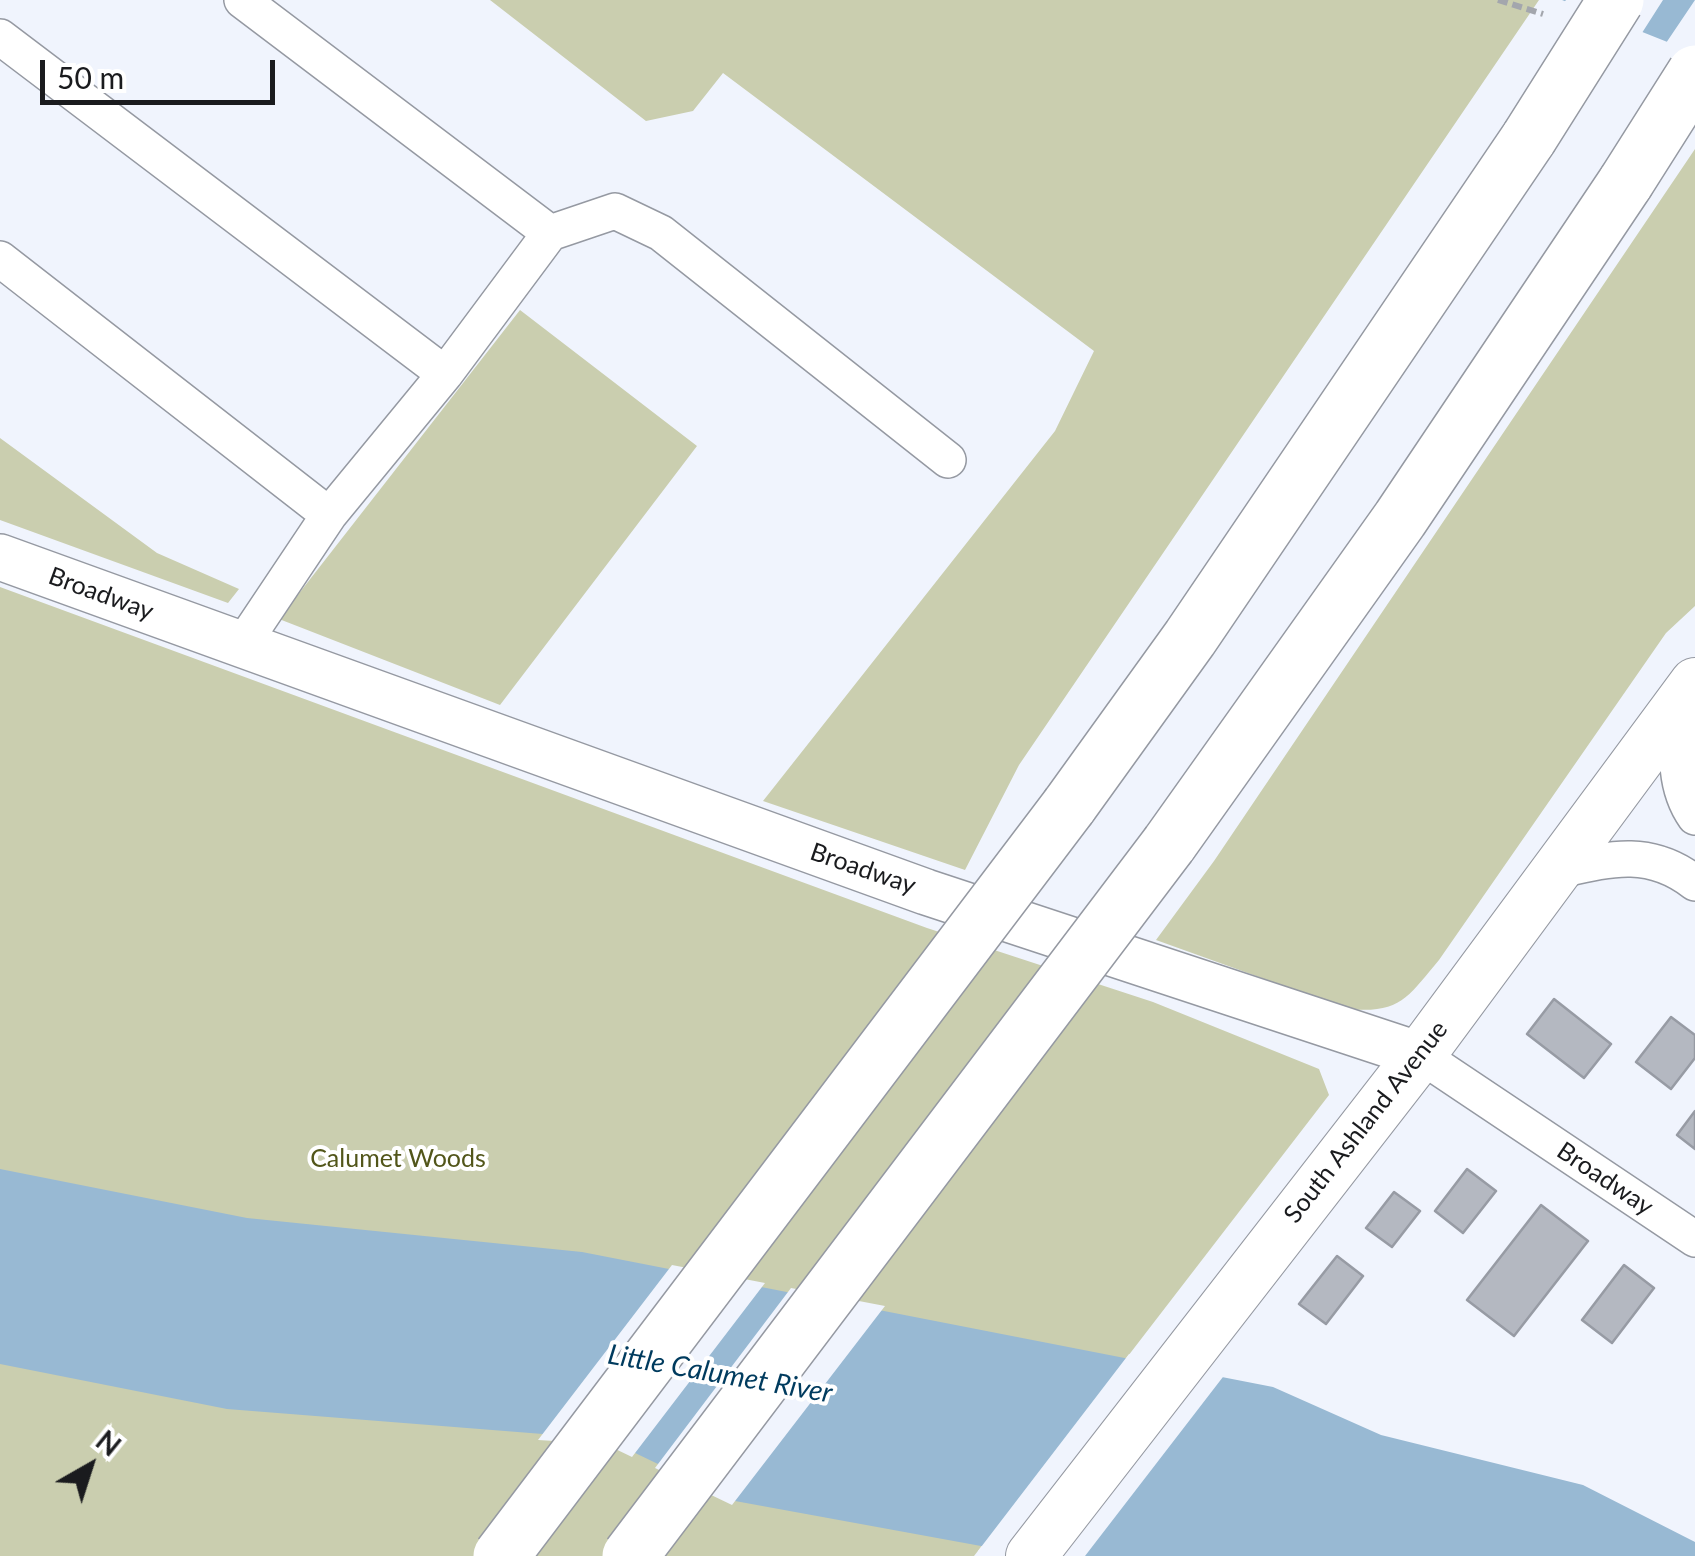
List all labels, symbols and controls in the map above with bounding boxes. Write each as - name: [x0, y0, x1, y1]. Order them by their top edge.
- scale bar: [45, 40, 280, 102]
- text: 50 m: [57, 59, 124, 95]
- street label: Broadway: [44, 561, 158, 627]
- street label: Broadway: [806, 837, 920, 901]
- street label: South Ashland Avenue: [1278, 1015, 1454, 1229]
- street label: Broadway: [1551, 1136, 1659, 1222]
- park label: Calumet Woods: [310, 1144, 486, 1174]
- water label: Little Calumet River: [605, 1338, 835, 1410]
- north arrow: [40, 1416, 140, 1516]
- text: N: [90, 1423, 128, 1463]

